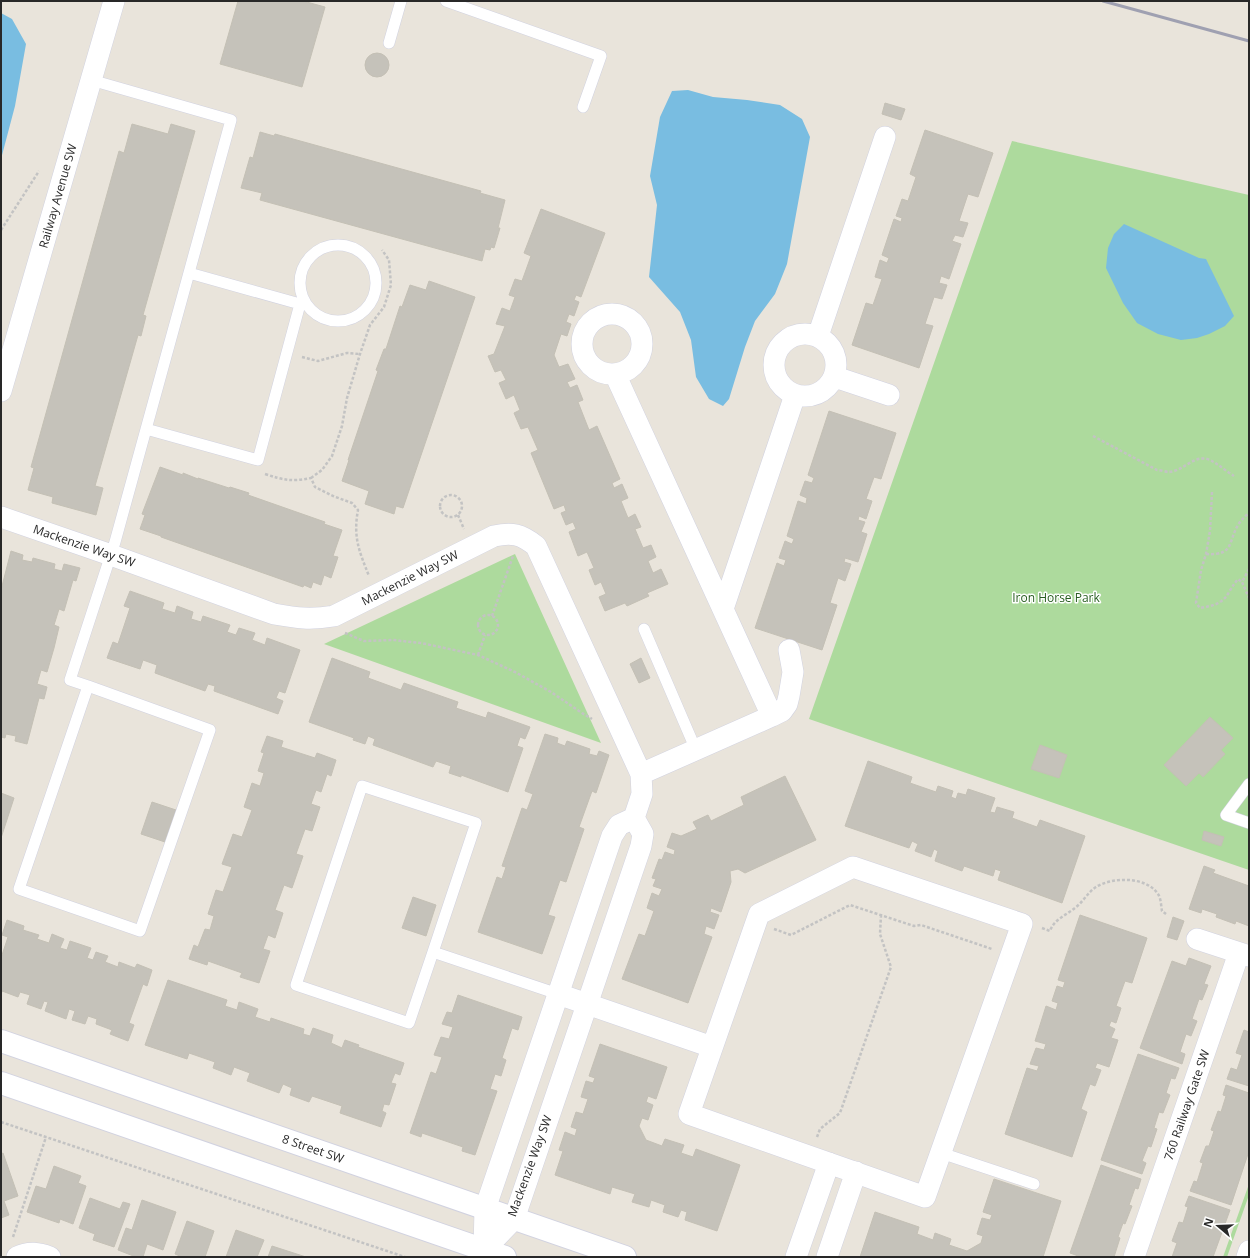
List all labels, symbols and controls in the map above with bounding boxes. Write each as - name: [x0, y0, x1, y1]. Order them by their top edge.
- street label: Railway Avenue SW: [34, 142, 81, 250]
- street label: Mackenzie Way SW: [31, 520, 137, 571]
- street label: Mackenzie Way SW: [358, 546, 461, 609]
- park label: Iron Horse Park: [1012, 589, 1100, 606]
- street label: 760 Railway Gate SW: [1160, 1047, 1213, 1163]
- street label: Mackenzie Way SW: [503, 1113, 556, 1219]
- street label: 8 Street SW: [280, 1130, 346, 1167]
- north arrow: [1198, 1206, 1238, 1246]
- text: N: [1200, 1216, 1217, 1229]

